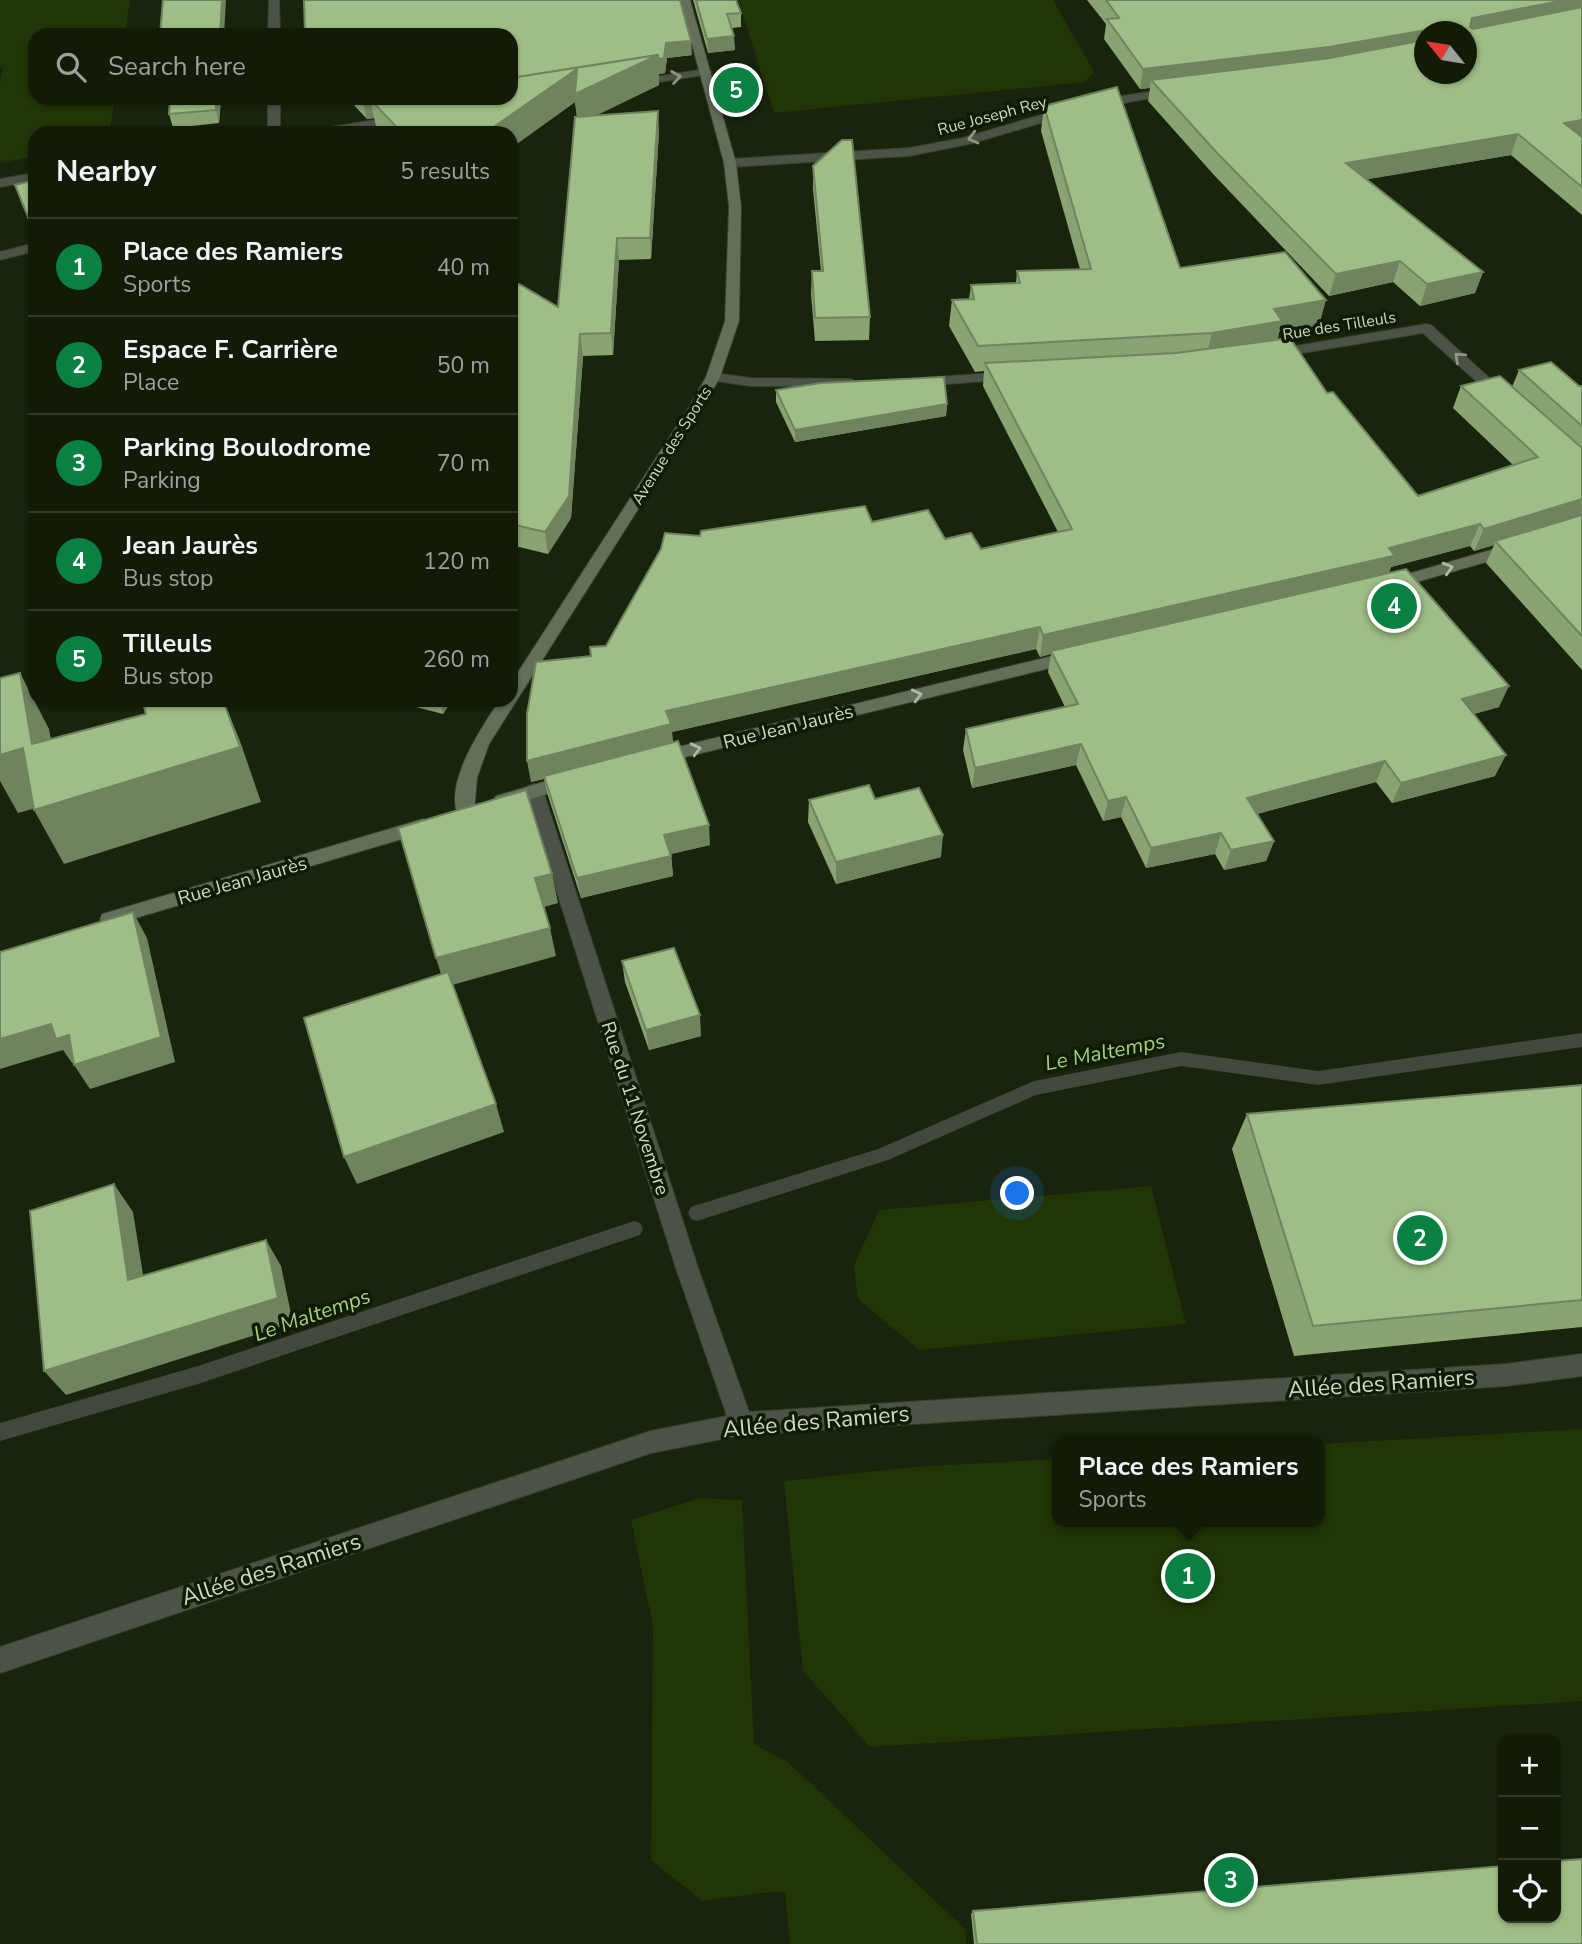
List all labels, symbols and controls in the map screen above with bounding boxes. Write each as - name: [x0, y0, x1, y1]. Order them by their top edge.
- north arrow: [1414, 21, 1477, 84]
- search box: [28, 28, 518, 105]
- icon: search: [52, 48, 90, 86]
- text: Search here: [108, 49, 246, 84]
- pin: 5: [713, 64, 759, 116]
- one-way arrow: [670, 70, 682, 85]
- street label: Rue Joseph Rey: [935, 91, 1050, 141]
- one-way arrow: [967, 130, 979, 144]
- text: Nearby: [56, 151, 156, 192]
- text: 5 results: [400, 156, 490, 187]
- text: Place des Ramiers: [123, 234, 343, 269]
- text: 1: [72, 252, 86, 283]
- text: 40 m: [437, 252, 490, 283]
- text: Sports: [123, 269, 191, 300]
- street label: Rue des Tilleuls: [1281, 306, 1397, 346]
- text: Espace F. Carrière: [123, 332, 338, 367]
- text: 2: [72, 350, 86, 381]
- text: 50 m: [437, 350, 490, 381]
- one-way arrow: [1454, 353, 1467, 366]
- text: Place: [123, 367, 179, 398]
- street label: Avenue des Sports: [627, 382, 717, 509]
- text: Parking Boulodrome: [123, 430, 371, 465]
- text: 3: [72, 448, 86, 479]
- text: 70 m: [437, 448, 490, 479]
- text: Parking: [123, 465, 201, 496]
- text: Jean Jaurès: [123, 528, 258, 563]
- text: 4: [72, 546, 86, 577]
- text: 120 m: [423, 546, 490, 577]
- one-way arrow: [1442, 561, 1454, 576]
- text: Bus stop: [123, 563, 214, 594]
- pin: 4: [1371, 580, 1417, 632]
- text: Tilleuls: [123, 626, 212, 661]
- text: 5: [72, 644, 86, 675]
- text: 260 m: [423, 644, 490, 675]
- text: Bus stop: [123, 661, 214, 692]
- one-way arrow: [911, 689, 923, 703]
- street label: Rue Jean Jaurès: [720, 698, 856, 756]
- one-way arrow: [690, 742, 702, 757]
- street label: Rue Jean Jaurès: [175, 850, 310, 912]
- street label: Rue du 11 Novembre: [595, 1018, 675, 1198]
- water label: Le Maltemps: [1043, 1027, 1167, 1077]
- your location: [1000, 1176, 1034, 1210]
- pin: 2: [1397, 1212, 1443, 1264]
- water label: Le Maltemps: [250, 1282, 374, 1348]
- street label: Allée des Ramiers: [1287, 1362, 1476, 1405]
- street label: Allée des Ramiers: [721, 1398, 911, 1445]
- popup: [1052, 1436, 1325, 1527]
- text: Place des Ramiers: [1078, 1449, 1299, 1484]
- text: Sports: [1078, 1484, 1147, 1515]
- street label: Allée des Ramiers: [177, 1526, 365, 1613]
- pin: 1: [1165, 1550, 1211, 1602]
- map controls: [1498, 1734, 1561, 1923]
- button: +: [1498, 1734, 1561, 1797]
- button: −: [1498, 1797, 1561, 1860]
- pin: 3: [1208, 1854, 1254, 1906]
- button: locate: [1498, 1860, 1561, 1923]

